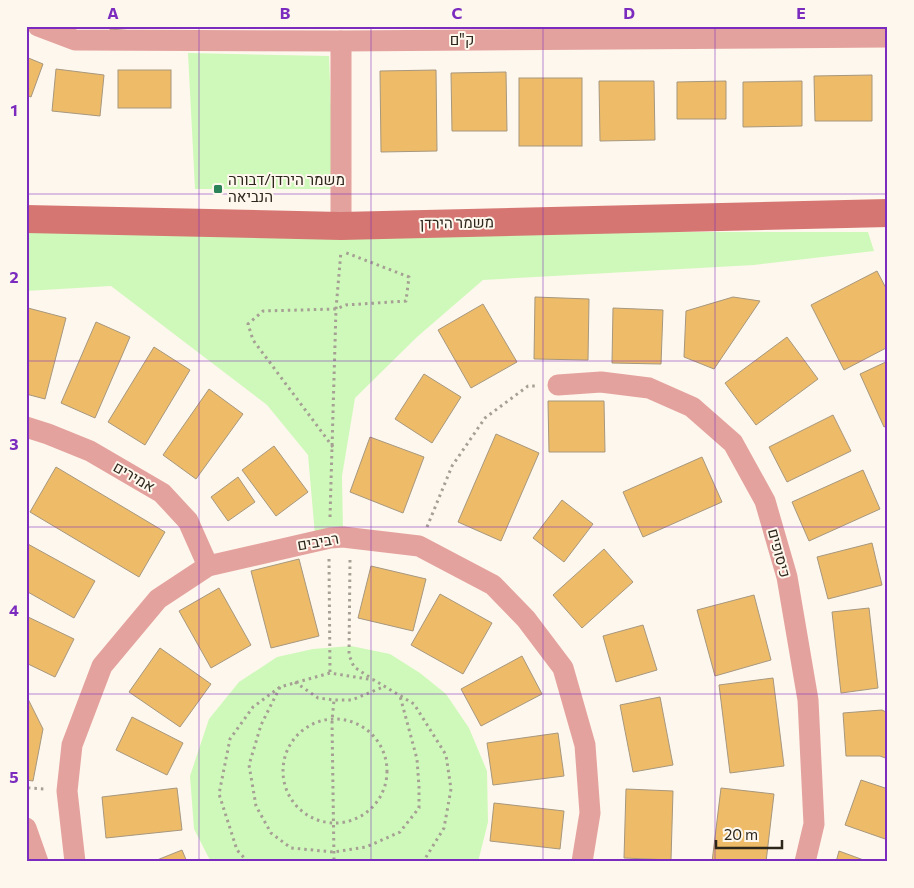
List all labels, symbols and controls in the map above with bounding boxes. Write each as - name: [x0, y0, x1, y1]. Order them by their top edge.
- text: A: [107, 3, 119, 22]
- text: B: [280, 3, 291, 22]
- text: C: [452, 3, 463, 22]
- text: D: [623, 3, 635, 22]
- text: E: [796, 3, 806, 22]
- street label: ק"ם: [450, 30, 474, 48]
- text: 1: [10, 100, 18, 119]
- place label: משמר הירדן/דבורה הנביאה: [228, 170, 345, 205]
- marker: משמר הירדן/דבורה הנביאה: [212, 183, 224, 195]
- street label: משמר הירדן: [420, 212, 494, 232]
- text: 2: [9, 267, 19, 286]
- text: 3: [9, 434, 19, 453]
- street label: אמירים: [110, 457, 159, 495]
- street label: כיסופים: [765, 526, 795, 579]
- street label: רביבים: [296, 529, 340, 554]
- text: 4: [9, 600, 19, 619]
- text: 5: [9, 767, 19, 786]
- scale bar: [716, 818, 783, 850]
- text: 20 m: [724, 825, 758, 843]

